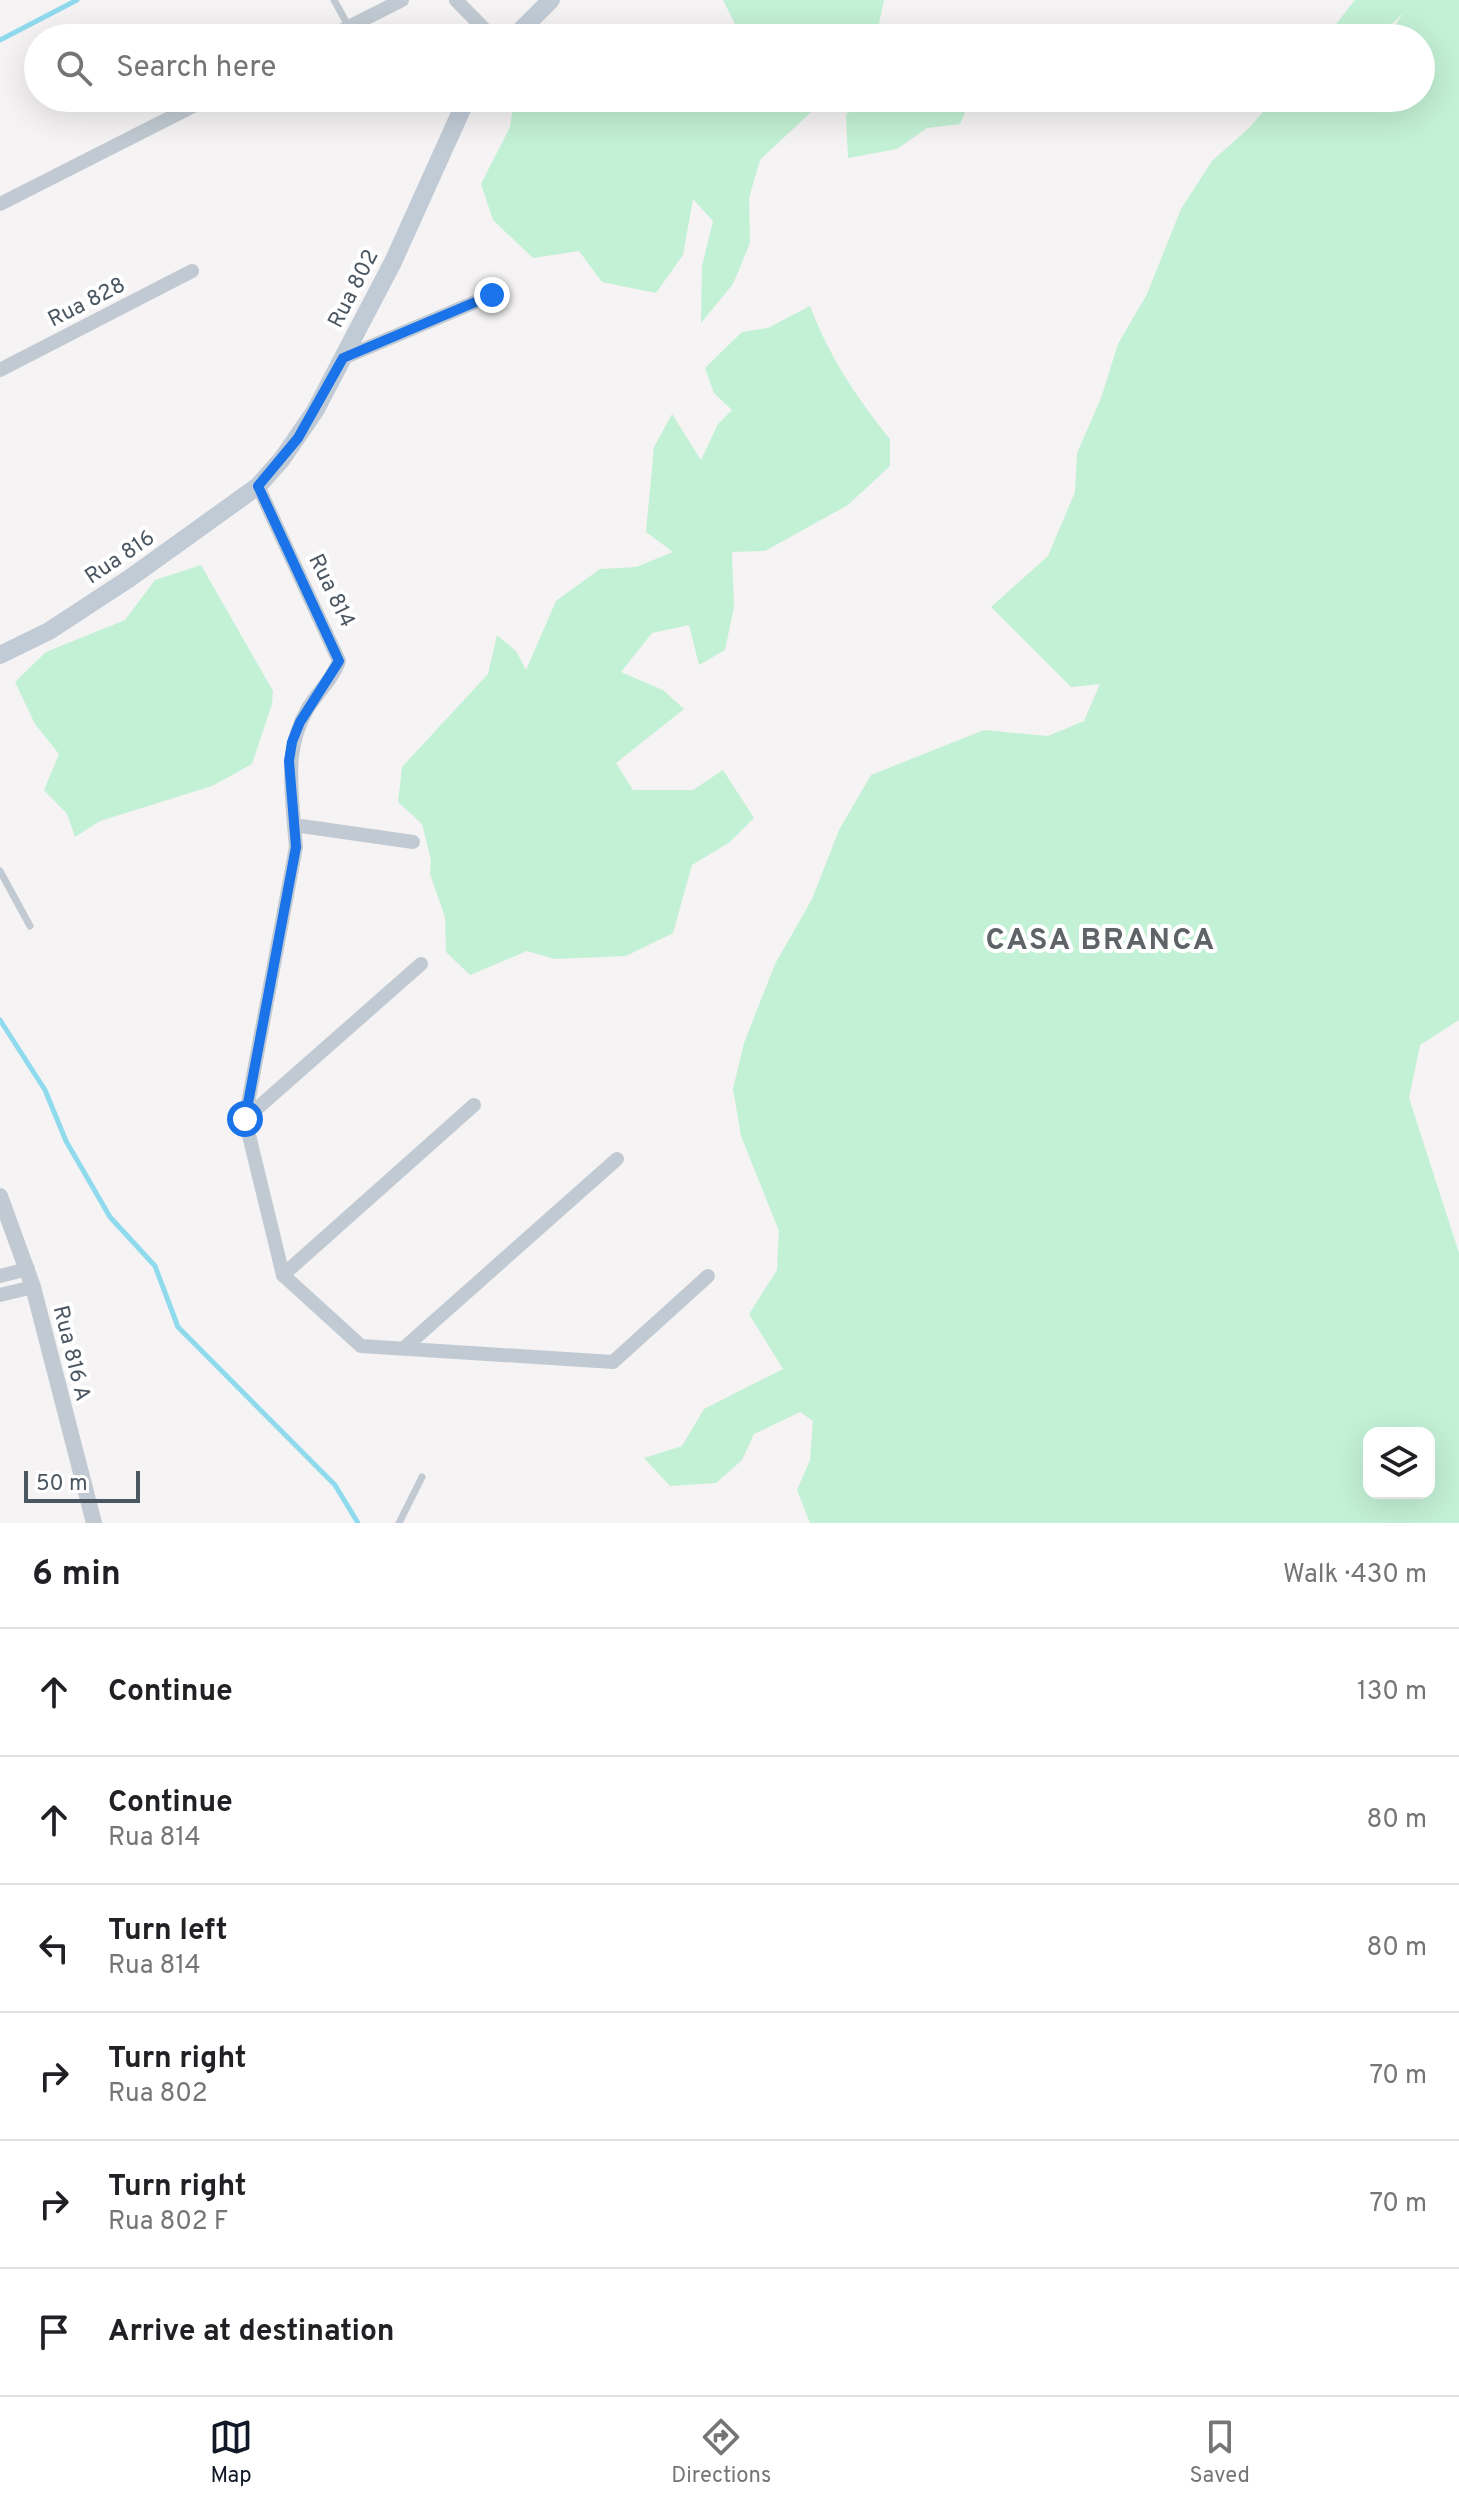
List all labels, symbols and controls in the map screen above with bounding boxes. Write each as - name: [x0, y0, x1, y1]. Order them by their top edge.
- search box: [24, 24, 1435, 112]
- icon: search: [52, 46, 96, 90]
- text: Search here: [116, 50, 276, 87]
- street label: Rua 802: [323, 245, 385, 333]
- street label: Rua 828: [44, 272, 130, 334]
- route end: [474, 277, 510, 313]
- street label: Rua 816: [80, 525, 160, 591]
- street label: Rua 814: [301, 550, 360, 632]
- district label: CASA BRANCA: [986, 923, 1216, 960]
- route start: [227, 1101, 263, 1137]
- street label: Rua 816 A: [46, 1303, 95, 1404]
- map controls: [1363, 1427, 1435, 1499]
- button: layers: [1363, 1427, 1435, 1499]
- scale bar: [24, 1467, 140, 1503]
- text: 50 m: [36, 1471, 88, 1498]
- text: 6 min: [32, 1554, 121, 1597]
- text: Walk · 430 m: [1283, 1559, 1427, 1592]
- icon: ahead: [32, 1670, 76, 1714]
- text: Continue: [108, 1674, 233, 1711]
- text: 130 m: [1357, 1676, 1427, 1709]
- text: Continue: [108, 1785, 233, 1822]
- icon: ahead: [32, 1798, 76, 1842]
- text: 80 m: [1367, 1804, 1427, 1837]
- text: Rua 814: [108, 1822, 201, 1855]
- text: Turn left: [108, 1913, 228, 1950]
- icon: left: [32, 1926, 76, 1970]
- text: 80 m: [1367, 1932, 1427, 1965]
- text: Rua 814: [108, 1950, 201, 1983]
- text: Turn right: [108, 2041, 246, 2078]
- icon: right: [32, 2054, 76, 2098]
- text: 70 m: [1369, 2060, 1427, 2093]
- text: Rua 802: [108, 2078, 208, 2111]
- text: Turn right: [108, 2169, 246, 2206]
- icon: right: [32, 2182, 76, 2226]
- text: 70 m: [1369, 2188, 1427, 2221]
- text: Rua 802 F: [108, 2206, 228, 2239]
- icon: arrive: [32, 2310, 76, 2354]
- text: Arrive at destination: [108, 2314, 394, 2351]
- tab: Map: [209, 2415, 253, 2490]
- tab: Directions: [671, 2415, 771, 2490]
- tab: Saved: [1189, 2415, 1250, 2490]

